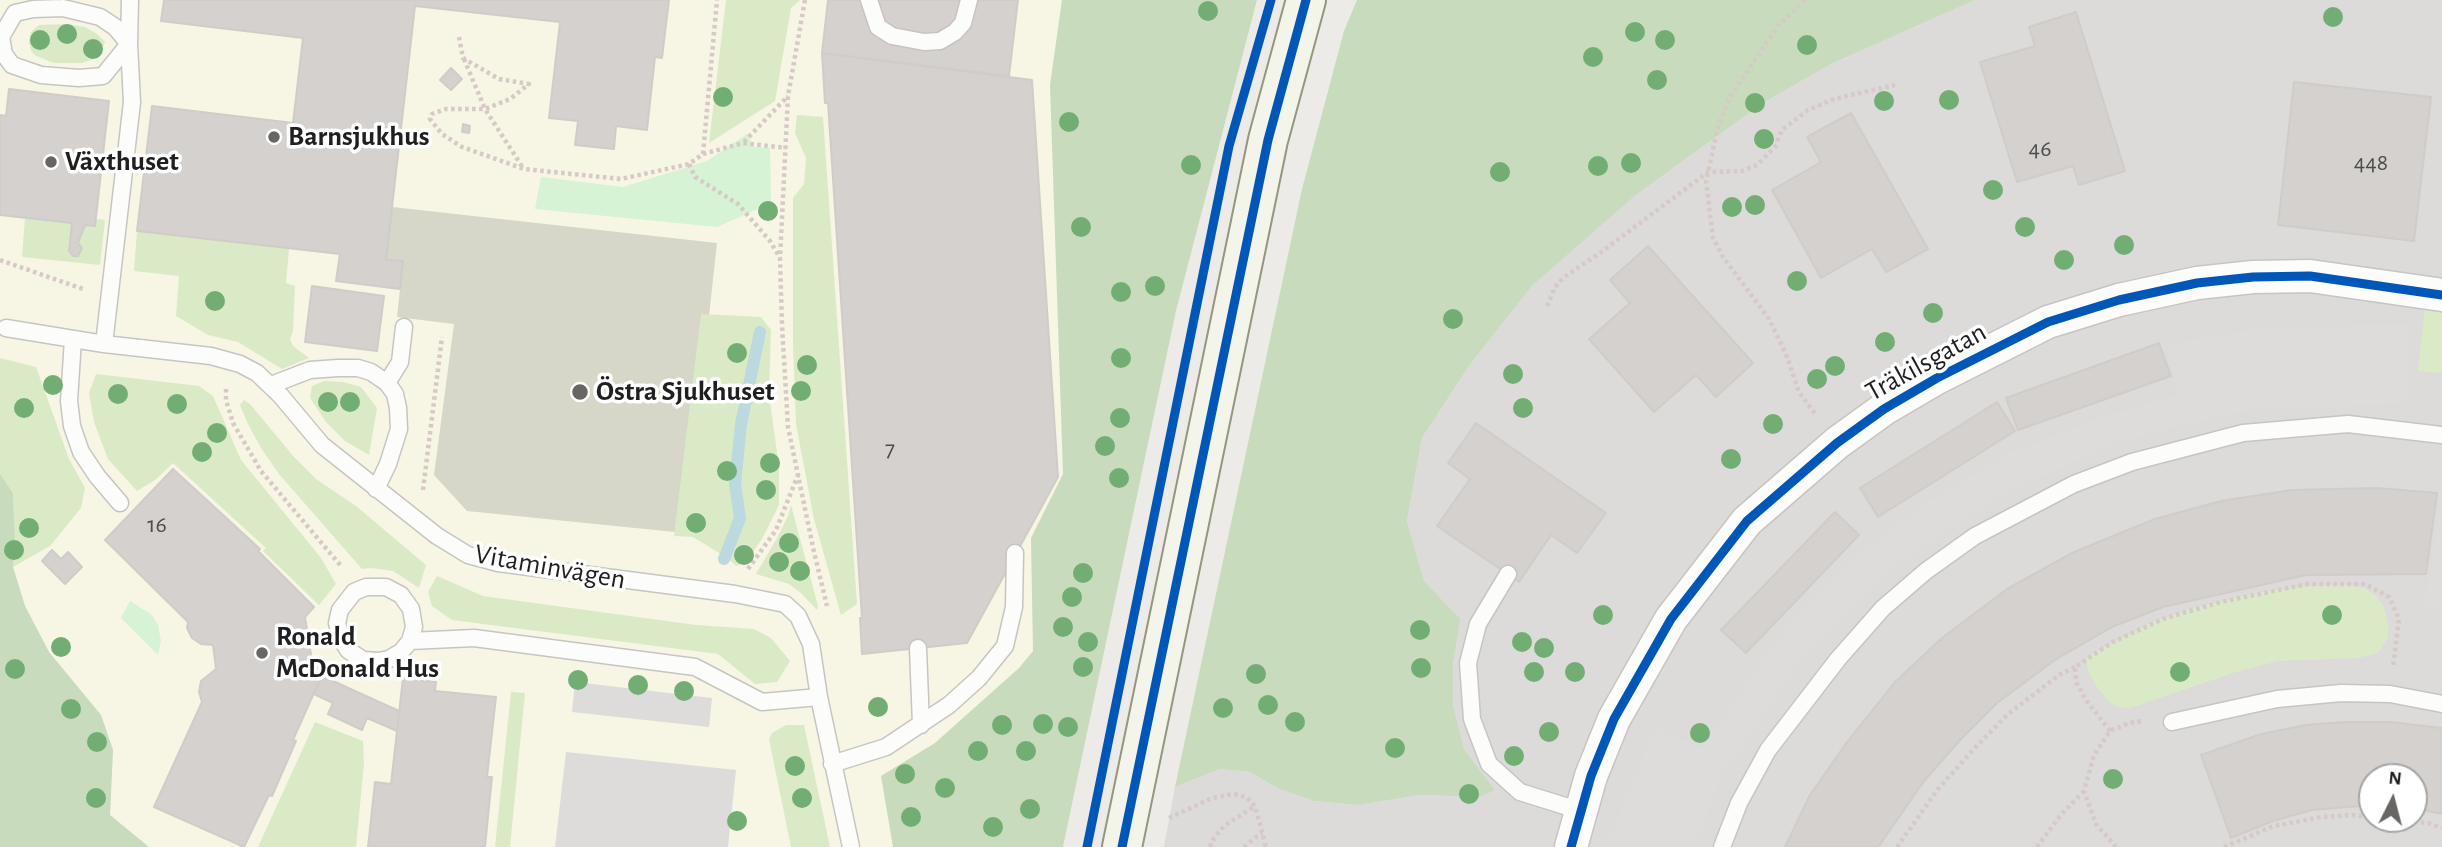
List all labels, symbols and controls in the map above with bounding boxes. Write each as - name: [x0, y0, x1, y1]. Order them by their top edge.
- place label: Barnsjukhus: [288, 120, 430, 154]
- marker: Barnsjukhus: [266, 129, 282, 145]
- house number: 46: [2029, 135, 2051, 163]
- place label: Växthuset: [65, 145, 179, 179]
- house number: 448: [2354, 149, 2388, 177]
- marker: Växthuset: [43, 154, 59, 170]
- street label: Träkilsgatan: [1860, 315, 1992, 409]
- place label: Östra Sjukhuset: [596, 375, 775, 409]
- marker: Östra Sjukhuset: [570, 382, 590, 402]
- house number: 7: [885, 435, 895, 463]
- house number: 16: [147, 511, 167, 539]
- street label: Vitaminvägen: [472, 537, 628, 597]
- place label: Ronald McDonald Hus: [276, 620, 439, 686]
- marker: Ronald McDonald Hus: [254, 645, 270, 661]
- north arrow: [2358, 763, 2428, 833]
- text: N: [2387, 768, 2403, 789]

